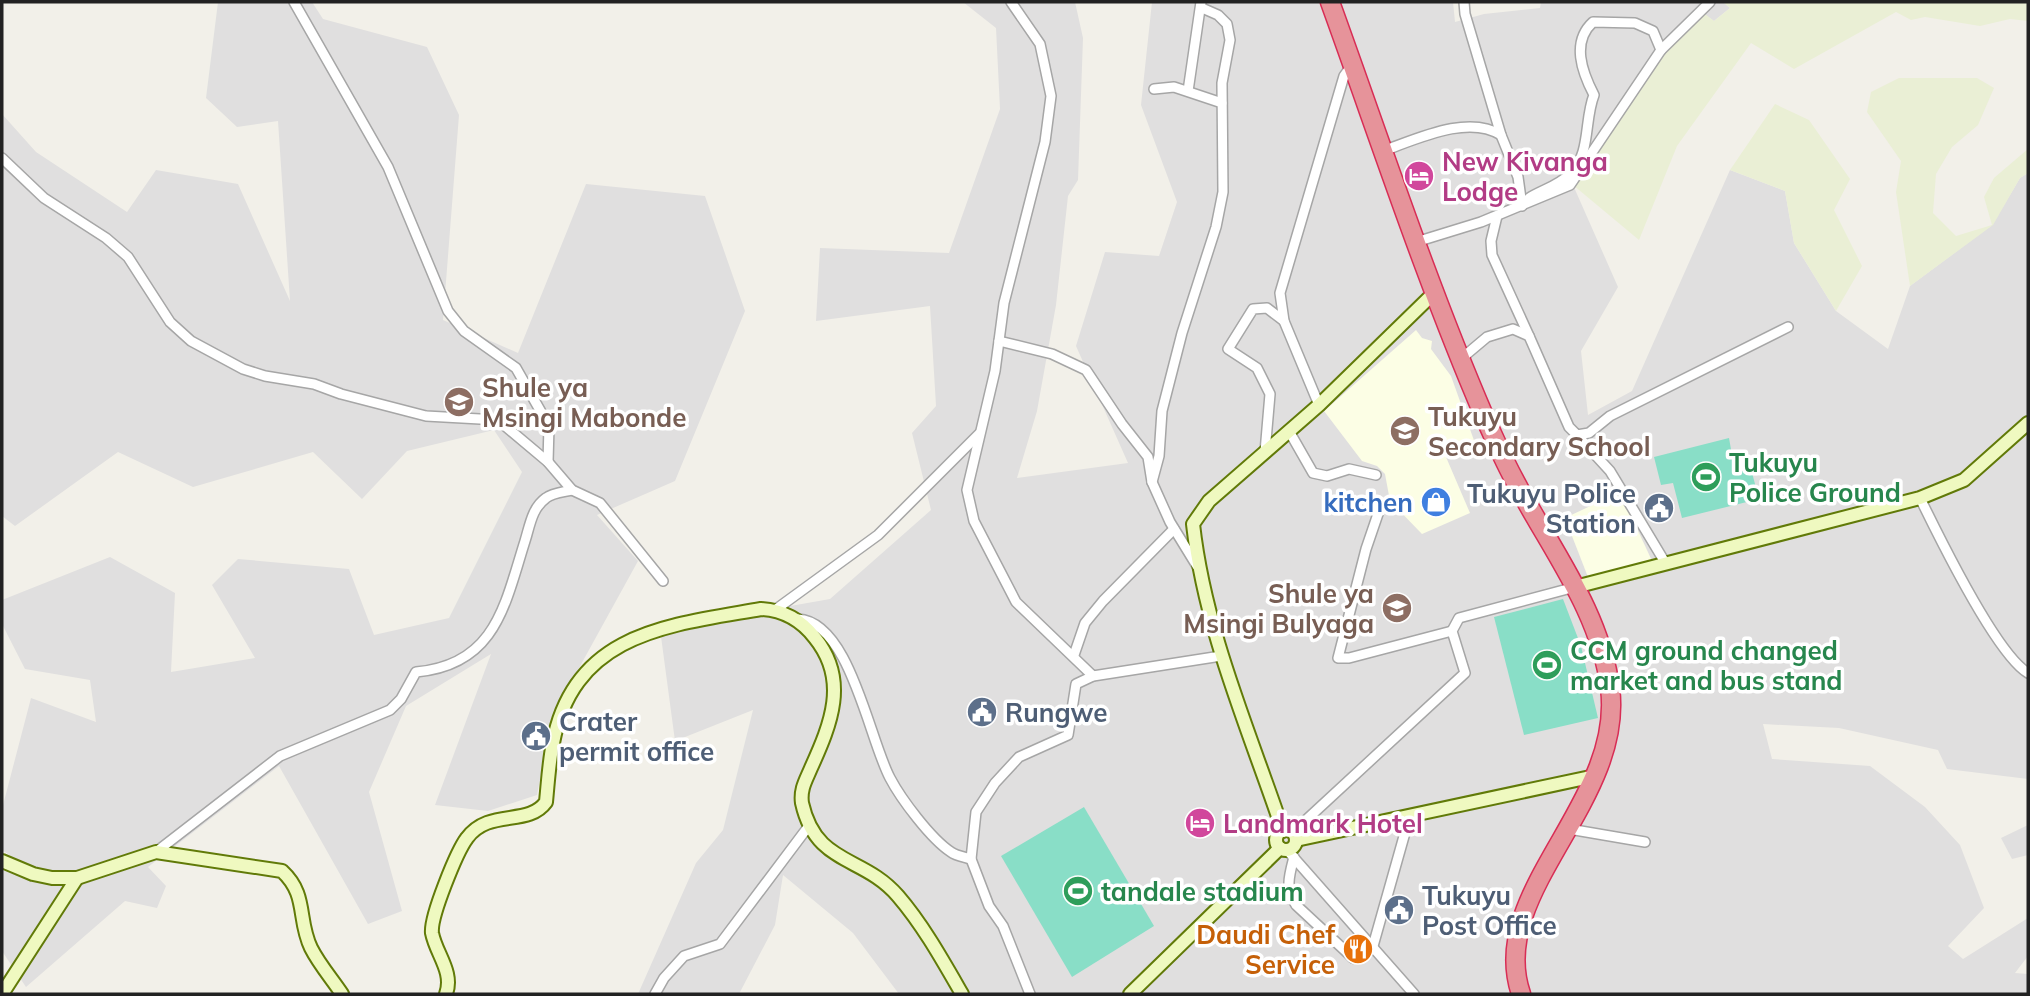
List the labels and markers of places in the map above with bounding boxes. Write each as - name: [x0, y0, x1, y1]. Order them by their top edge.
- place label: New Kivanga Lodge: [1442, 145, 1608, 208]
- hotel icon: New Kivanga Lodge: [1402, 159, 1436, 193]
- place label: Shule ya Msingi Mabonde: [482, 371, 687, 434]
- school or university icon: Shule ya Msingi Mabonde: [442, 385, 476, 419]
- place label: Tukuyu Secondary School: [1428, 400, 1651, 463]
- school or university icon: Tukuyu Secondary School: [1388, 414, 1422, 448]
- place label: Tukuyu Police Ground: [1729, 446, 1901, 509]
- sports icon: Tukuyu Police Ground: [1689, 460, 1723, 494]
- place label: Tukuyu Police Station: [1467, 477, 1636, 540]
- shop icon: kitchen: [1419, 485, 1453, 519]
- place label: kitchen: [1323, 486, 1413, 519]
- public building icon: Tukuyu Police Station: [1642, 491, 1676, 525]
- place label: Shule ya Msingi Bulyaga: [1183, 577, 1374, 640]
- school or university icon: Shule ya Msingi Bulyaga: [1380, 591, 1414, 625]
- place label: CCM ground changed market and bus stand: [1570, 634, 1842, 697]
- sports icon: CCM ground changed market and bus stand: [1530, 648, 1564, 682]
- public building icon: Rungwe: [965, 695, 999, 729]
- place label: Rungwe: [1005, 696, 1108, 729]
- place label: Crater permit office: [559, 705, 714, 768]
- public building icon: Crater permit office: [519, 719, 553, 753]
- hotel icon: Landmark Hotel: [1183, 806, 1217, 840]
- place label: Landmark Hotel: [1223, 807, 1423, 840]
- sports icon: tandale stadium: [1061, 874, 1095, 908]
- place label: tandale stadium: [1101, 875, 1304, 908]
- place label: Tukuyu Post Office: [1422, 879, 1557, 942]
- public building icon: Tukuyu Post Office: [1382, 893, 1416, 927]
- place label: Daudi Chef Service: [1196, 918, 1335, 981]
- restaurant icon: Daudi Chef Service: [1341, 932, 1375, 966]

